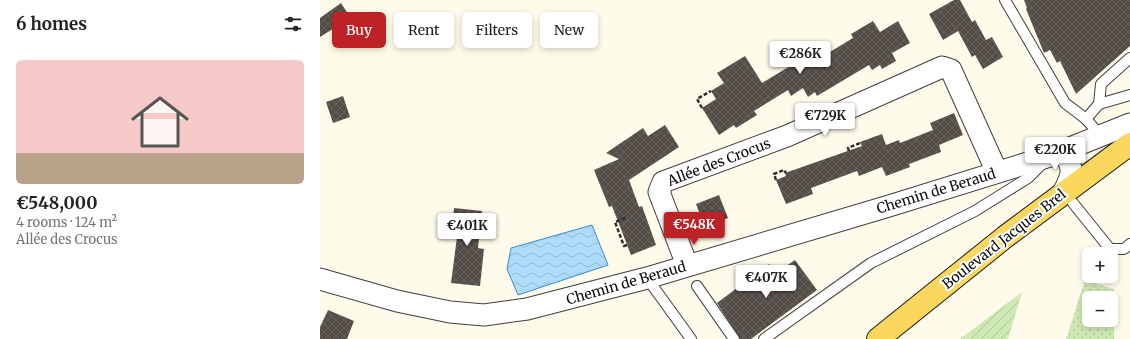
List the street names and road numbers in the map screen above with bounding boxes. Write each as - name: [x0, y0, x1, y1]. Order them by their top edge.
- street label: Allée des Crocus: [664, 134, 773, 190]
- street label: Chemin de Beraud: [874, 164, 998, 218]
- street label: Boulevard Jacques Brel: [939, 185, 1070, 293]
- street label: Chemin de Beraud: [564, 257, 688, 309]

